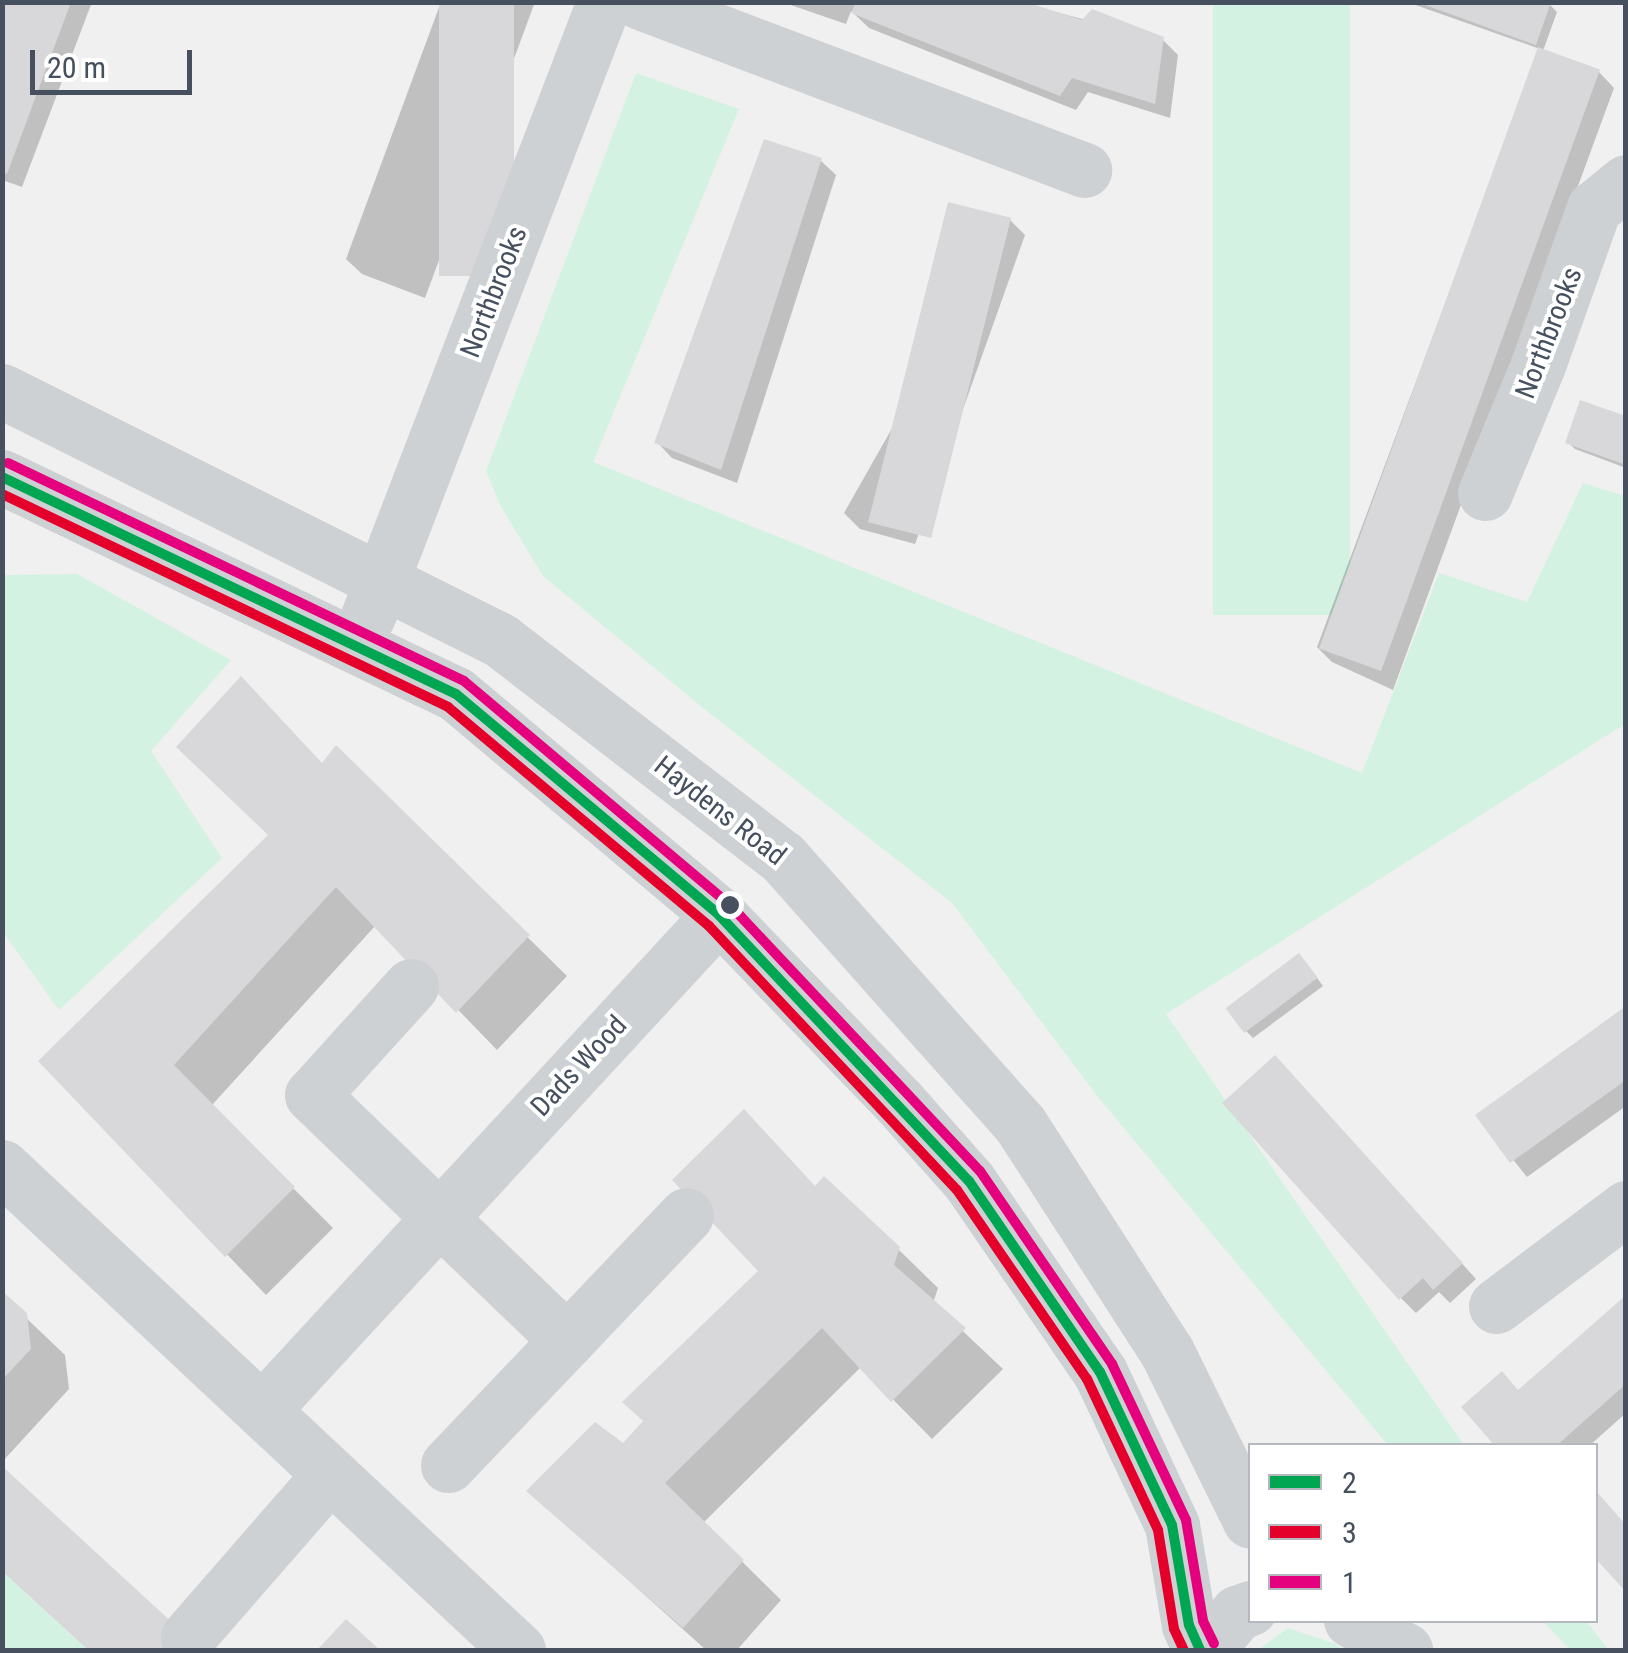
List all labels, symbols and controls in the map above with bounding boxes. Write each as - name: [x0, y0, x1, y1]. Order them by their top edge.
- scale bar: [35, 30, 198, 92]
- text: 20 m: [47, 50, 106, 85]
- street label: Northbrooks: [454, 222, 534, 362]
- street label: Northbrooks: [1509, 263, 1589, 403]
- street label: Haydens Road: [647, 749, 793, 873]
- unlabelled marker: [720, 895, 740, 915]
- street label: Dads Wood: [524, 1009, 634, 1123]
- legend: [1248, 1443, 1598, 1623]
- text: 2: [1342, 1465, 1357, 1500]
- text: 3: [1342, 1515, 1357, 1550]
- text: 1: [1342, 1565, 1357, 1600]

